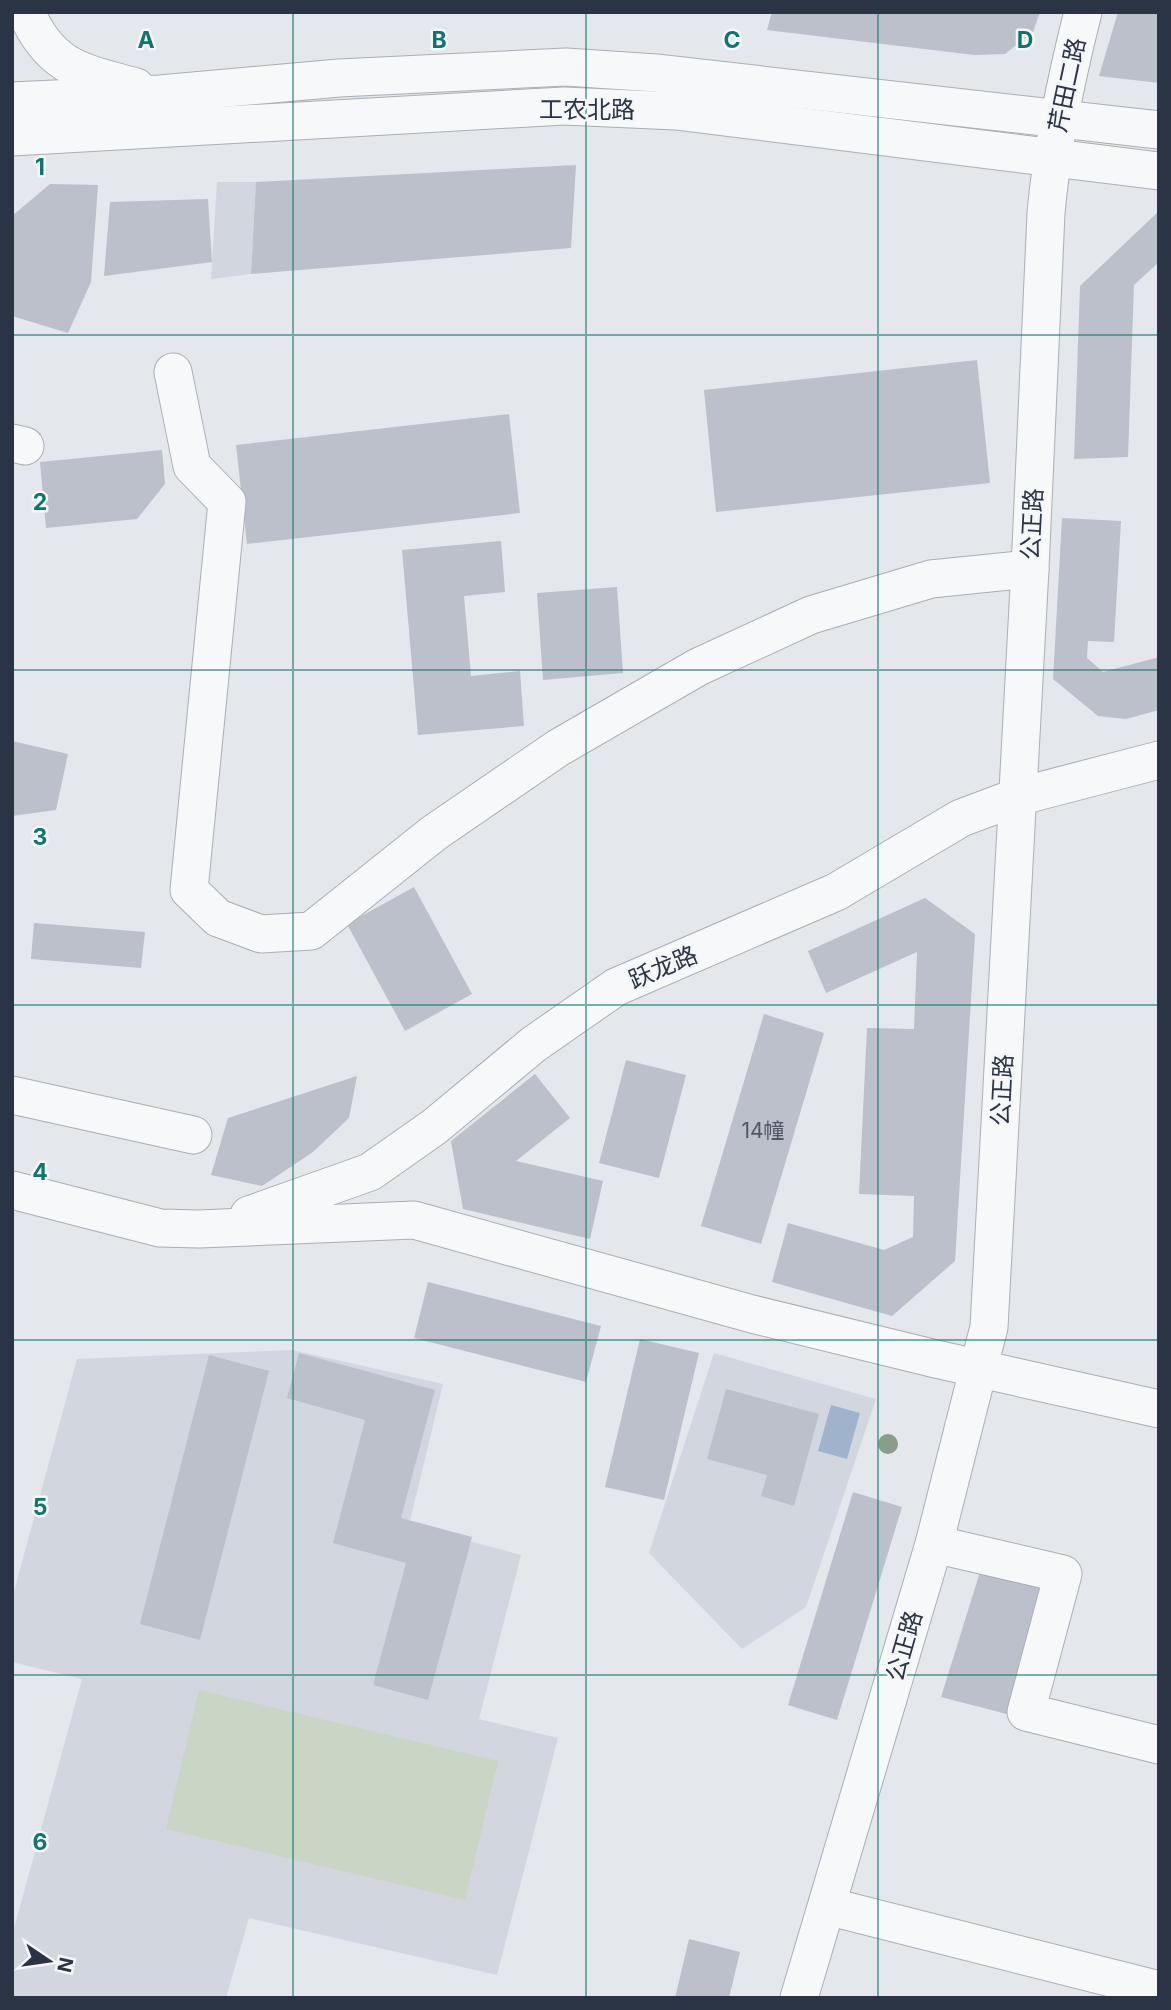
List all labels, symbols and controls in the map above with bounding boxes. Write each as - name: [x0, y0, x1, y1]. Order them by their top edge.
- text: A: [137, 26, 155, 54]
- text: B: [431, 26, 447, 54]
- text: C: [723, 26, 741, 54]
- text: D: [1017, 26, 1033, 54]
- street label: 芹田二路: [1043, 35, 1091, 135]
- street label: 工农北路: [539, 95, 635, 124]
- text: 1: [35, 153, 45, 181]
- street label: 公正路: [1016, 487, 1048, 561]
- text: 2: [33, 488, 47, 516]
- text: 3: [33, 823, 47, 851]
- street label: 跃龙路: [624, 940, 702, 994]
- street label: 公正路: [986, 1053, 1018, 1127]
- house number: 14幢: [741, 1118, 785, 1143]
- text: 4: [32, 1158, 48, 1186]
- text: 5: [33, 1493, 47, 1521]
- street label: 公正路: [880, 1607, 928, 1685]
- text: 6: [33, 1828, 47, 1856]
- north arrow: [14, 1926, 84, 1996]
- text: N: [52, 1955, 78, 1974]

